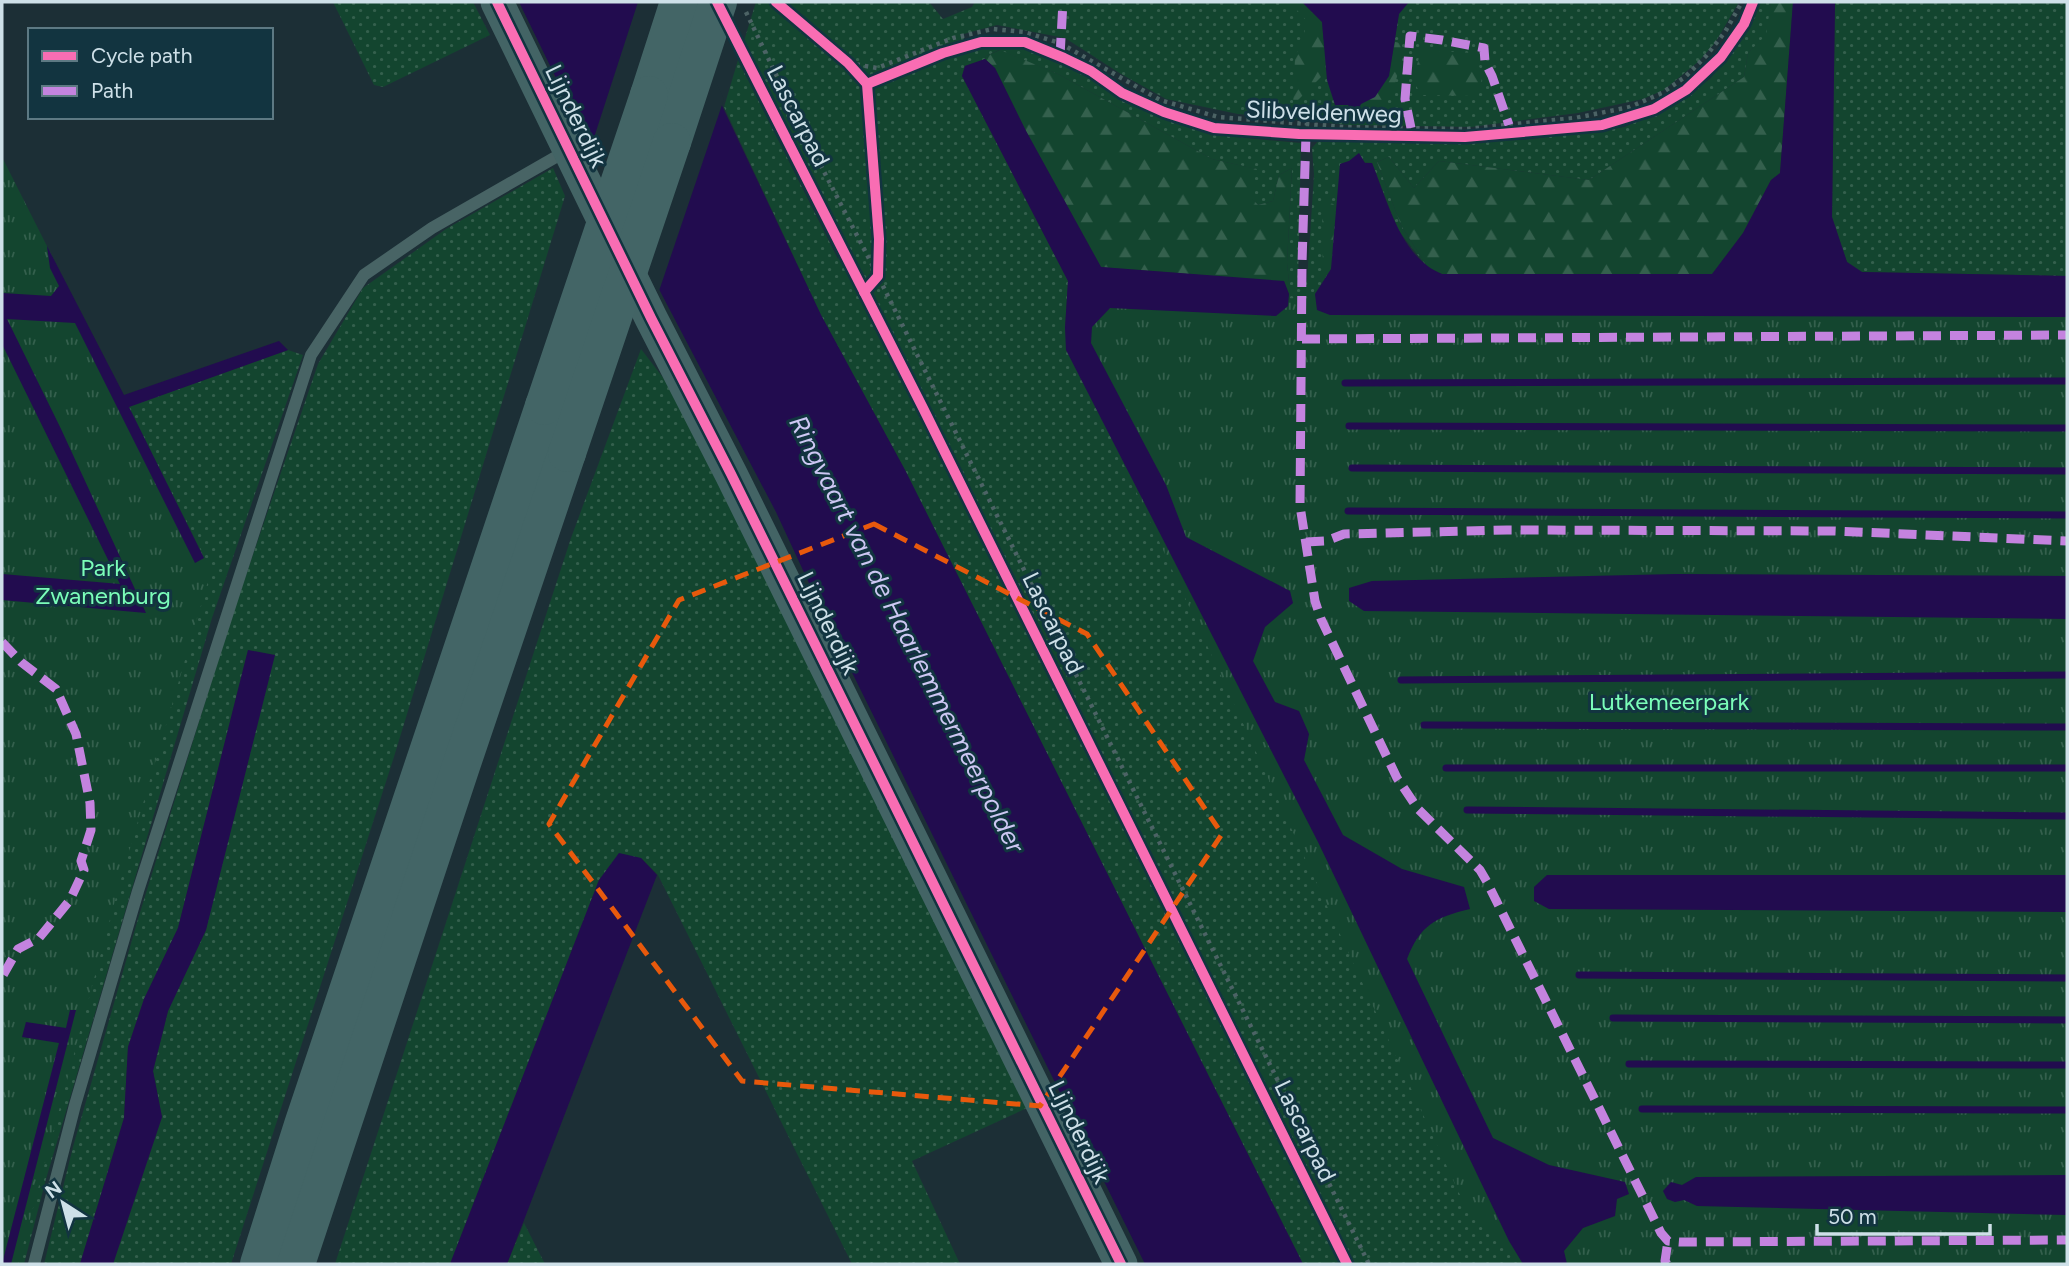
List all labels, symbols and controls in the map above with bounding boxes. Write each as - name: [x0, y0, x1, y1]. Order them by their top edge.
- legend: [28, 28, 273, 119]
- text: Cycle path: [91, 43, 192, 68]
- street label: Lijnderdijk: [539, 60, 614, 172]
- street label: Lascarpad: [761, 60, 836, 171]
- text: Path: [91, 78, 133, 103]
- street label: Slibveldenweg: [1246, 94, 1402, 129]
- water label: Ringvaart van de Haarlemmermeerpolder: [782, 410, 1032, 859]
- park label: Park Zwanenburg: [35, 553, 171, 610]
- street label: Lijnderdijk: [791, 567, 866, 679]
- street label: Lascarpad: [1016, 567, 1091, 678]
- park label: Lutkemeerpark: [1589, 687, 1750, 716]
- street label: Lascarpad: [1268, 1075, 1343, 1186]
- street label: Lijnderdijk: [1042, 1076, 1117, 1188]
- north arrow: [28, 1168, 98, 1238]
- text: N: [41, 1176, 66, 1203]
- scale bar: [1817, 1192, 1990, 1236]
- text: 50 m: [1828, 1204, 1877, 1229]

